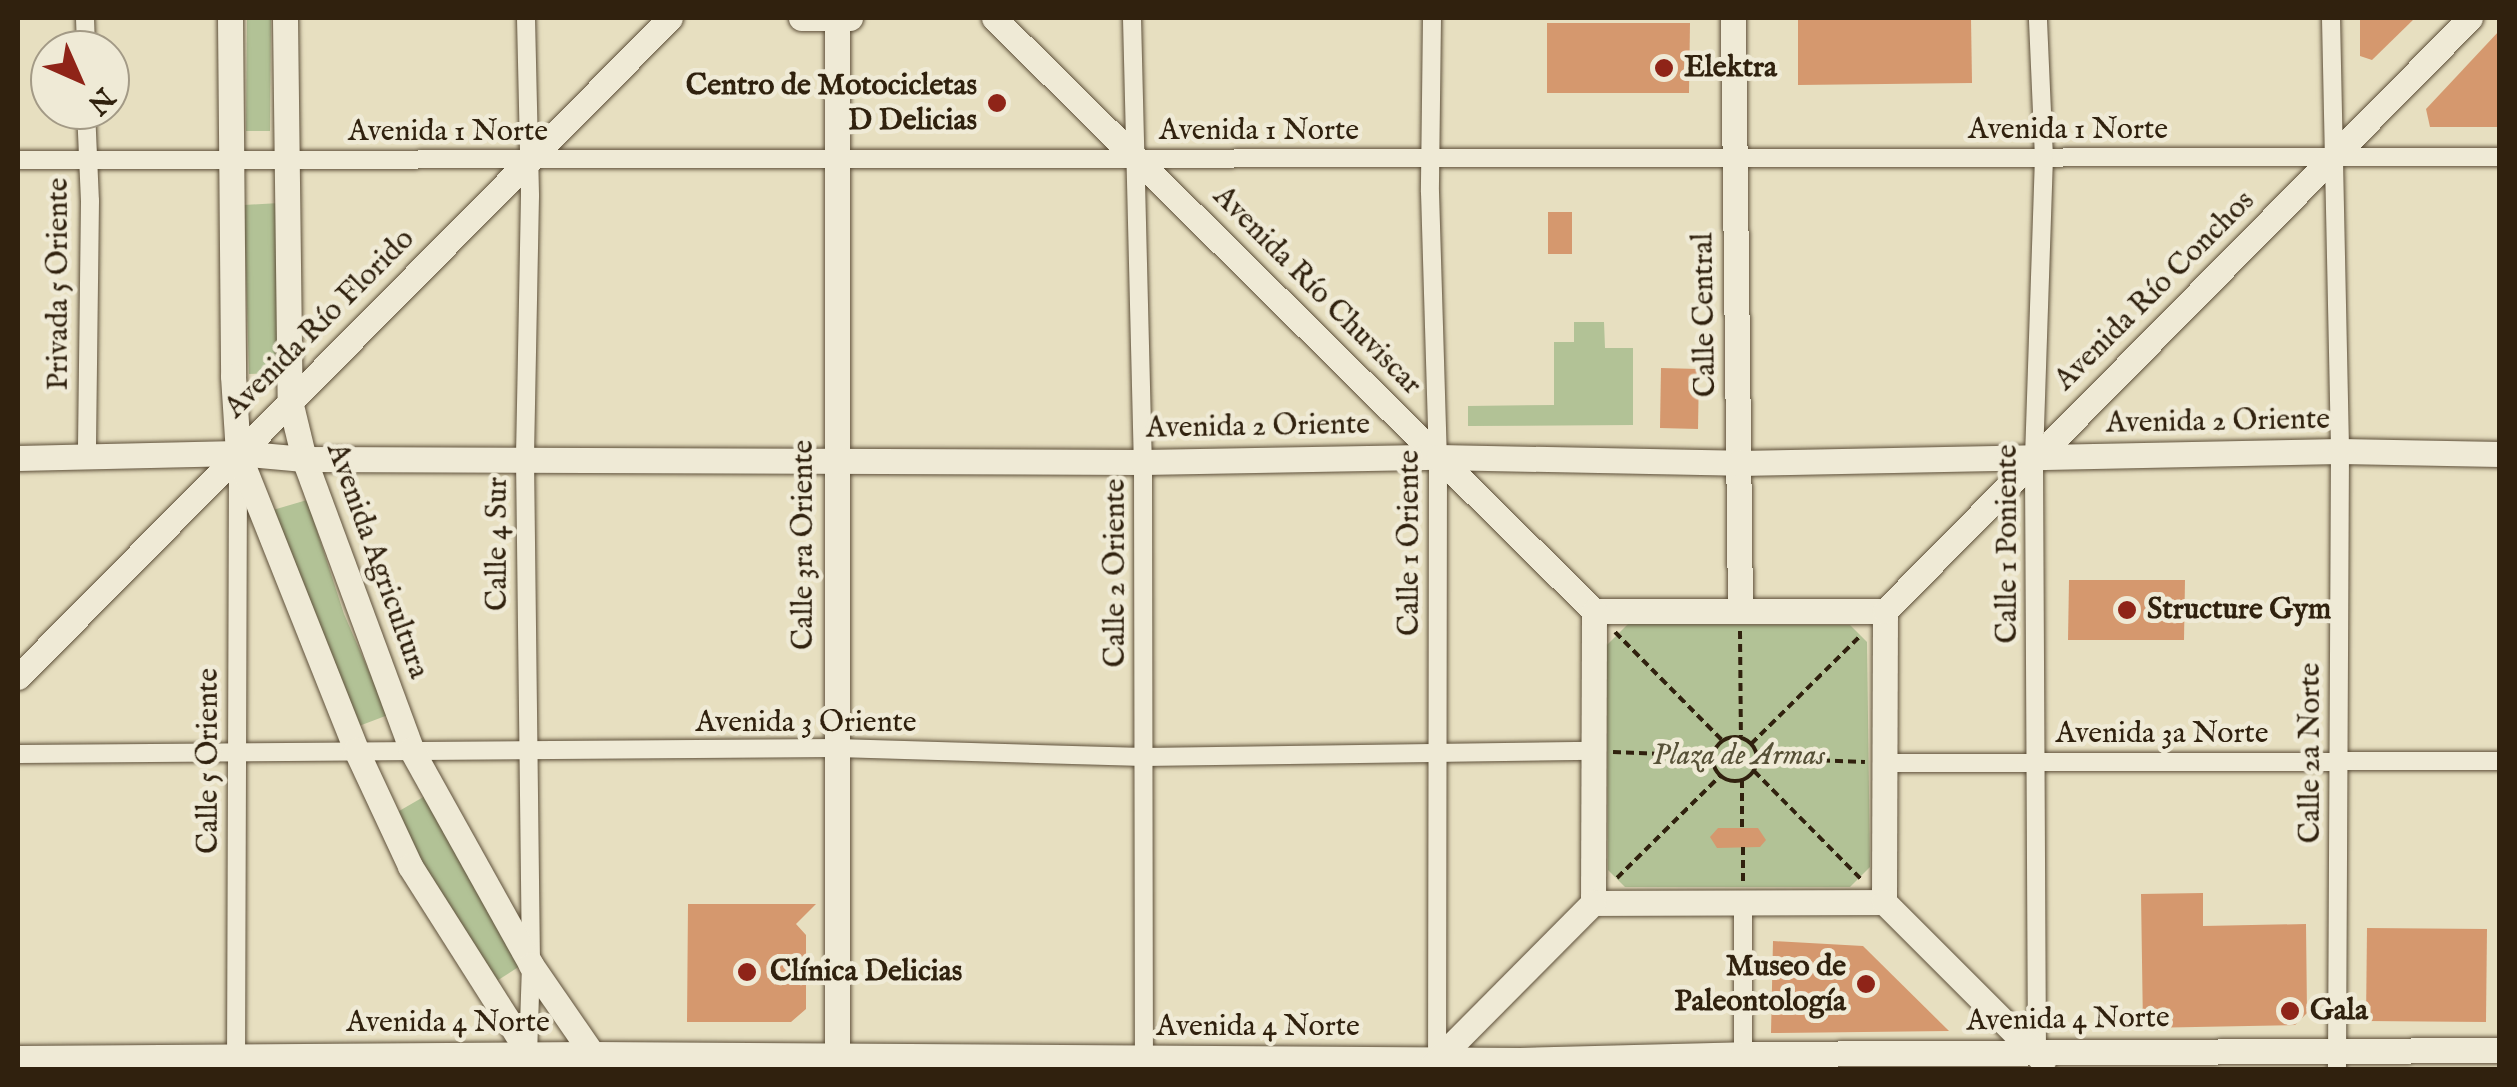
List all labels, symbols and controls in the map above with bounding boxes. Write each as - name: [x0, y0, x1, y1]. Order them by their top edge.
- north arrow: [30, 30, 130, 130]
- place label: Elektra: [1684, 50, 1777, 86]
- marker: Elektra: [1653, 57, 1675, 79]
- place label: Centro de Motocicletas D Delicias: [686, 68, 977, 138]
- text: N: [79, 79, 121, 121]
- marker: Centro de Motocicletas D Delicias: [986, 92, 1008, 114]
- street label: Avenida 1 Norte: [1968, 112, 2168, 148]
- street label: Avenida 1 Norte: [1159, 113, 1359, 149]
- street label: Avenida 1 Norte: [348, 114, 548, 150]
- street label: Privada 5 Oriente: [41, 178, 77, 390]
- street label: Avenida Río Chuviscar: [1205, 179, 1429, 403]
- street label: Avenida Río Conchos: [2047, 183, 2263, 399]
- street label: Avenida Río Florido: [218, 222, 422, 426]
- street label: Calle Central: [1686, 232, 1724, 398]
- street label: Avenida 2 Oriente: [2106, 402, 2330, 442]
- street label: Avenida 2 Oriente: [1146, 407, 1370, 447]
- street label: Avenida Agricultura: [318, 438, 436, 684]
- street label: Calle 3ra Oriente: [786, 440, 822, 650]
- street label: Calle 1 Poniente: [1990, 444, 2026, 644]
- street label: Calle 1 Oriente: [1392, 450, 1428, 636]
- street label: Calle 4 Sur: [480, 477, 516, 611]
- street label: Calle 2 Oriente: [1098, 478, 1134, 668]
- place label: Structure Gym: [2147, 592, 2331, 628]
- marker: Structure Gym: [2116, 599, 2138, 621]
- street label: Calle 2a Norte: [2293, 663, 2329, 843]
- street label: Calle 5 Oriente: [191, 668, 227, 854]
- street label: Avenida 3 Oriente: [695, 705, 917, 741]
- street label: Avenida 3a Norte: [2056, 716, 2268, 752]
- park label: Plaza de Armas: [1653, 738, 1825, 774]
- place label: Museo de Paleontología: [1674, 949, 1846, 1020]
- place label: Clínica Delicias: [770, 954, 962, 990]
- marker: Clínica Delicias: [734, 959, 760, 985]
- marker: Museo de Paleontología: [1855, 973, 1877, 995]
- place label: Gala: [2310, 993, 2368, 1029]
- street label: Avenida 4 Norte: [1966, 1000, 2170, 1040]
- marker: Gala: [2279, 1000, 2301, 1022]
- street label: Avenida 4 Norte: [346, 1005, 550, 1041]
- street label: Avenida 4 Norte: [1156, 1009, 1360, 1045]

